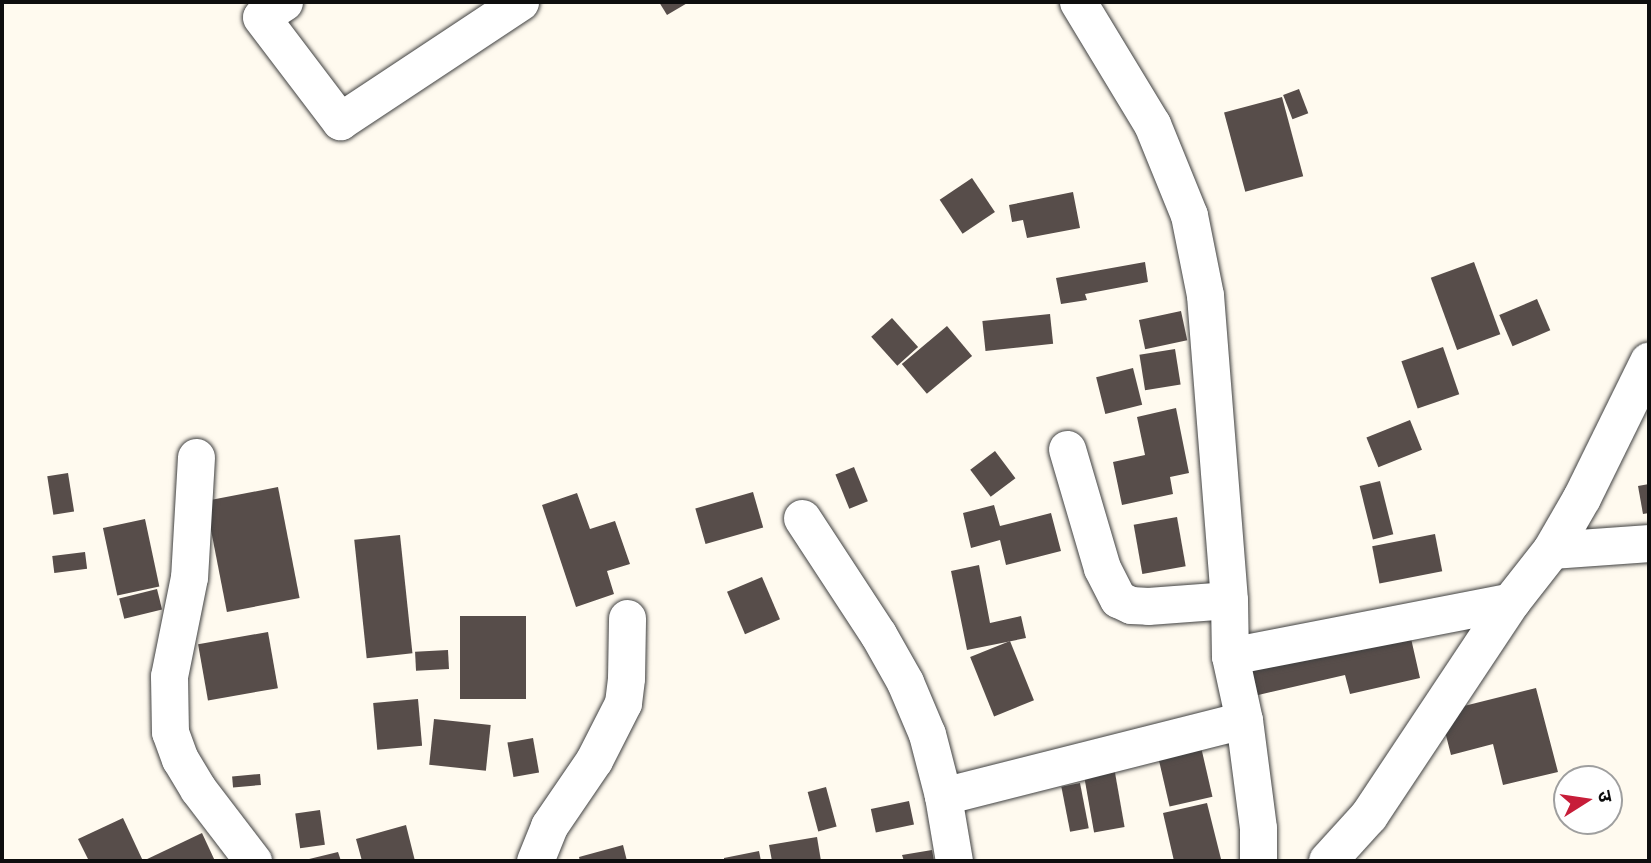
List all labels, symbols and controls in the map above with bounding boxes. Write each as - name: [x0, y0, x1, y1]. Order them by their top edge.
- north arrow: [1553, 765, 1623, 835]
- text: उ: [1592, 788, 1621, 804]

